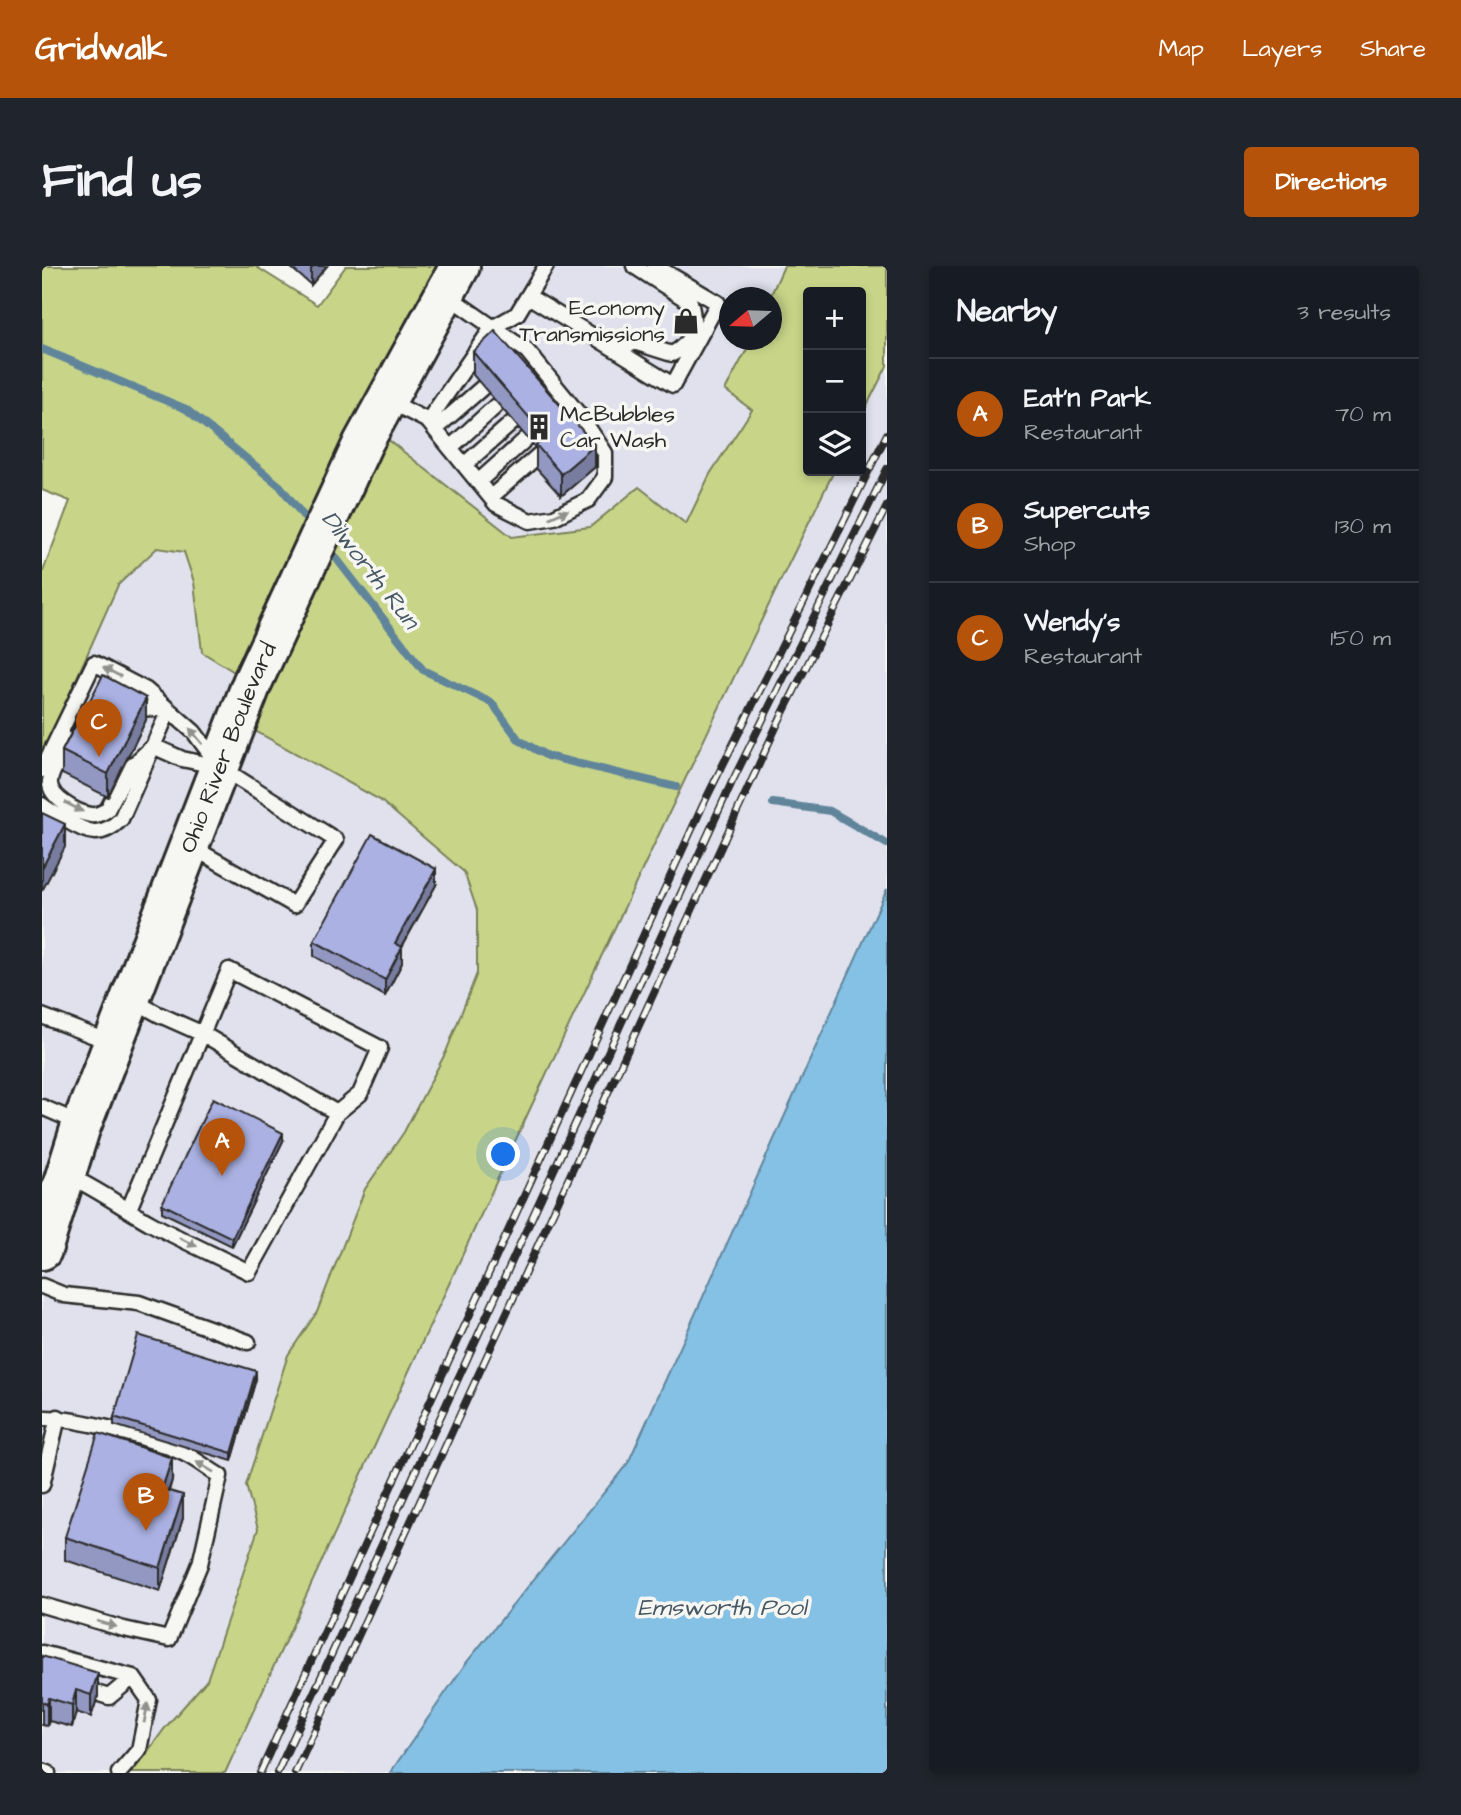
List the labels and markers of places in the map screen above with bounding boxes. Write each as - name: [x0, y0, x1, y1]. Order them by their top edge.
- place label: Economy Transmissions: [519, 292, 665, 350]
- shop icon: Economy Transmissions: [671, 306, 701, 336]
- place label: McBubbles Car Wash: [560, 398, 675, 456]
- building icon: McBubbles Car Wash: [524, 412, 554, 442]
- pin: C: [76, 699, 122, 757]
- pin: A: [199, 1118, 245, 1176]
- pin: B: [123, 1473, 169, 1531]

